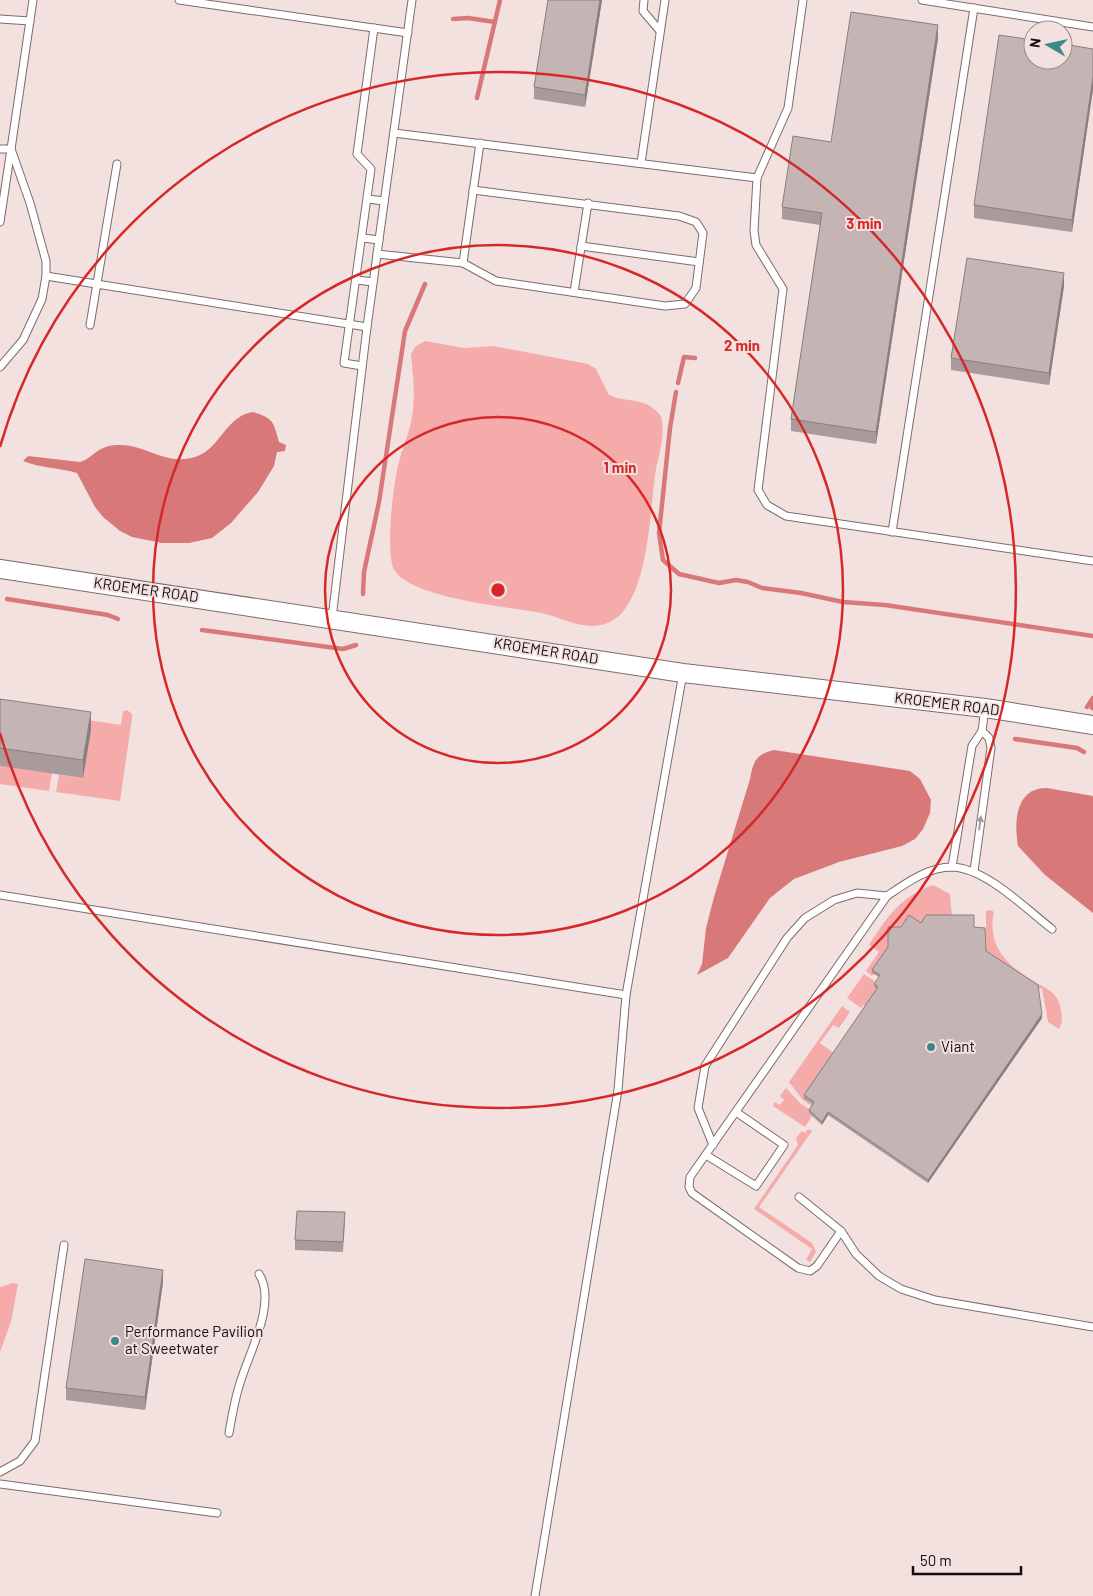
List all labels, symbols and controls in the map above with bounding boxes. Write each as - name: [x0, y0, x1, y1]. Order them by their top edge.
- north arrow: [1023, 20, 1073, 70]
- text: N: [1026, 37, 1044, 49]
- text: 3 min: [846, 214, 882, 232]
- text: 2 min: [724, 336, 760, 354]
- text: 1 min: [604, 458, 636, 476]
- street label: KROEMER ROAD: [93, 573, 200, 605]
- centre of rings: [489, 581, 507, 599]
- street label: KROEMER ROAD: [493, 633, 600, 667]
- street label: KROEMER ROAD: [894, 688, 1001, 718]
- one-way arrow: [977, 814, 985, 830]
- place label: Viant: [941, 1037, 975, 1055]
- marker: Viant: [925, 1041, 937, 1053]
- place label: Performance Pavilion at Sweetwater: [125, 1322, 263, 1357]
- marker: Performance Pavilion at Sweetwater: [109, 1335, 121, 1347]
- scale bar: [913, 1544, 1020, 1576]
- text: 50 m: [920, 1551, 952, 1569]

